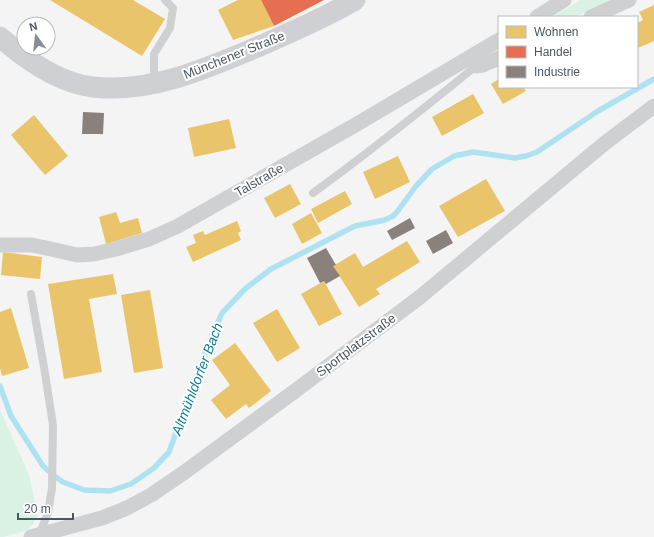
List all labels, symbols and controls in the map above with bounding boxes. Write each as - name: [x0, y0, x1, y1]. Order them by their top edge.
- north arrow: [16, 16, 56, 56]
- legend: [498, 16, 638, 88]
- text: N: [28, 20, 39, 33]
- text: Wohnen: [534, 25, 578, 39]
- street label: Münchener Straße: [181, 28, 287, 82]
- text: Handel: [534, 45, 572, 59]
- text: Industrie: [534, 65, 580, 79]
- street label: Talstraße: [232, 160, 286, 200]
- street label: Sportplatzstraße: [313, 310, 399, 380]
- water label: Altmühldorfer Bach: [168, 320, 226, 438]
- scale bar: [18, 495, 73, 521]
- text: 20 m: [24, 502, 51, 516]

